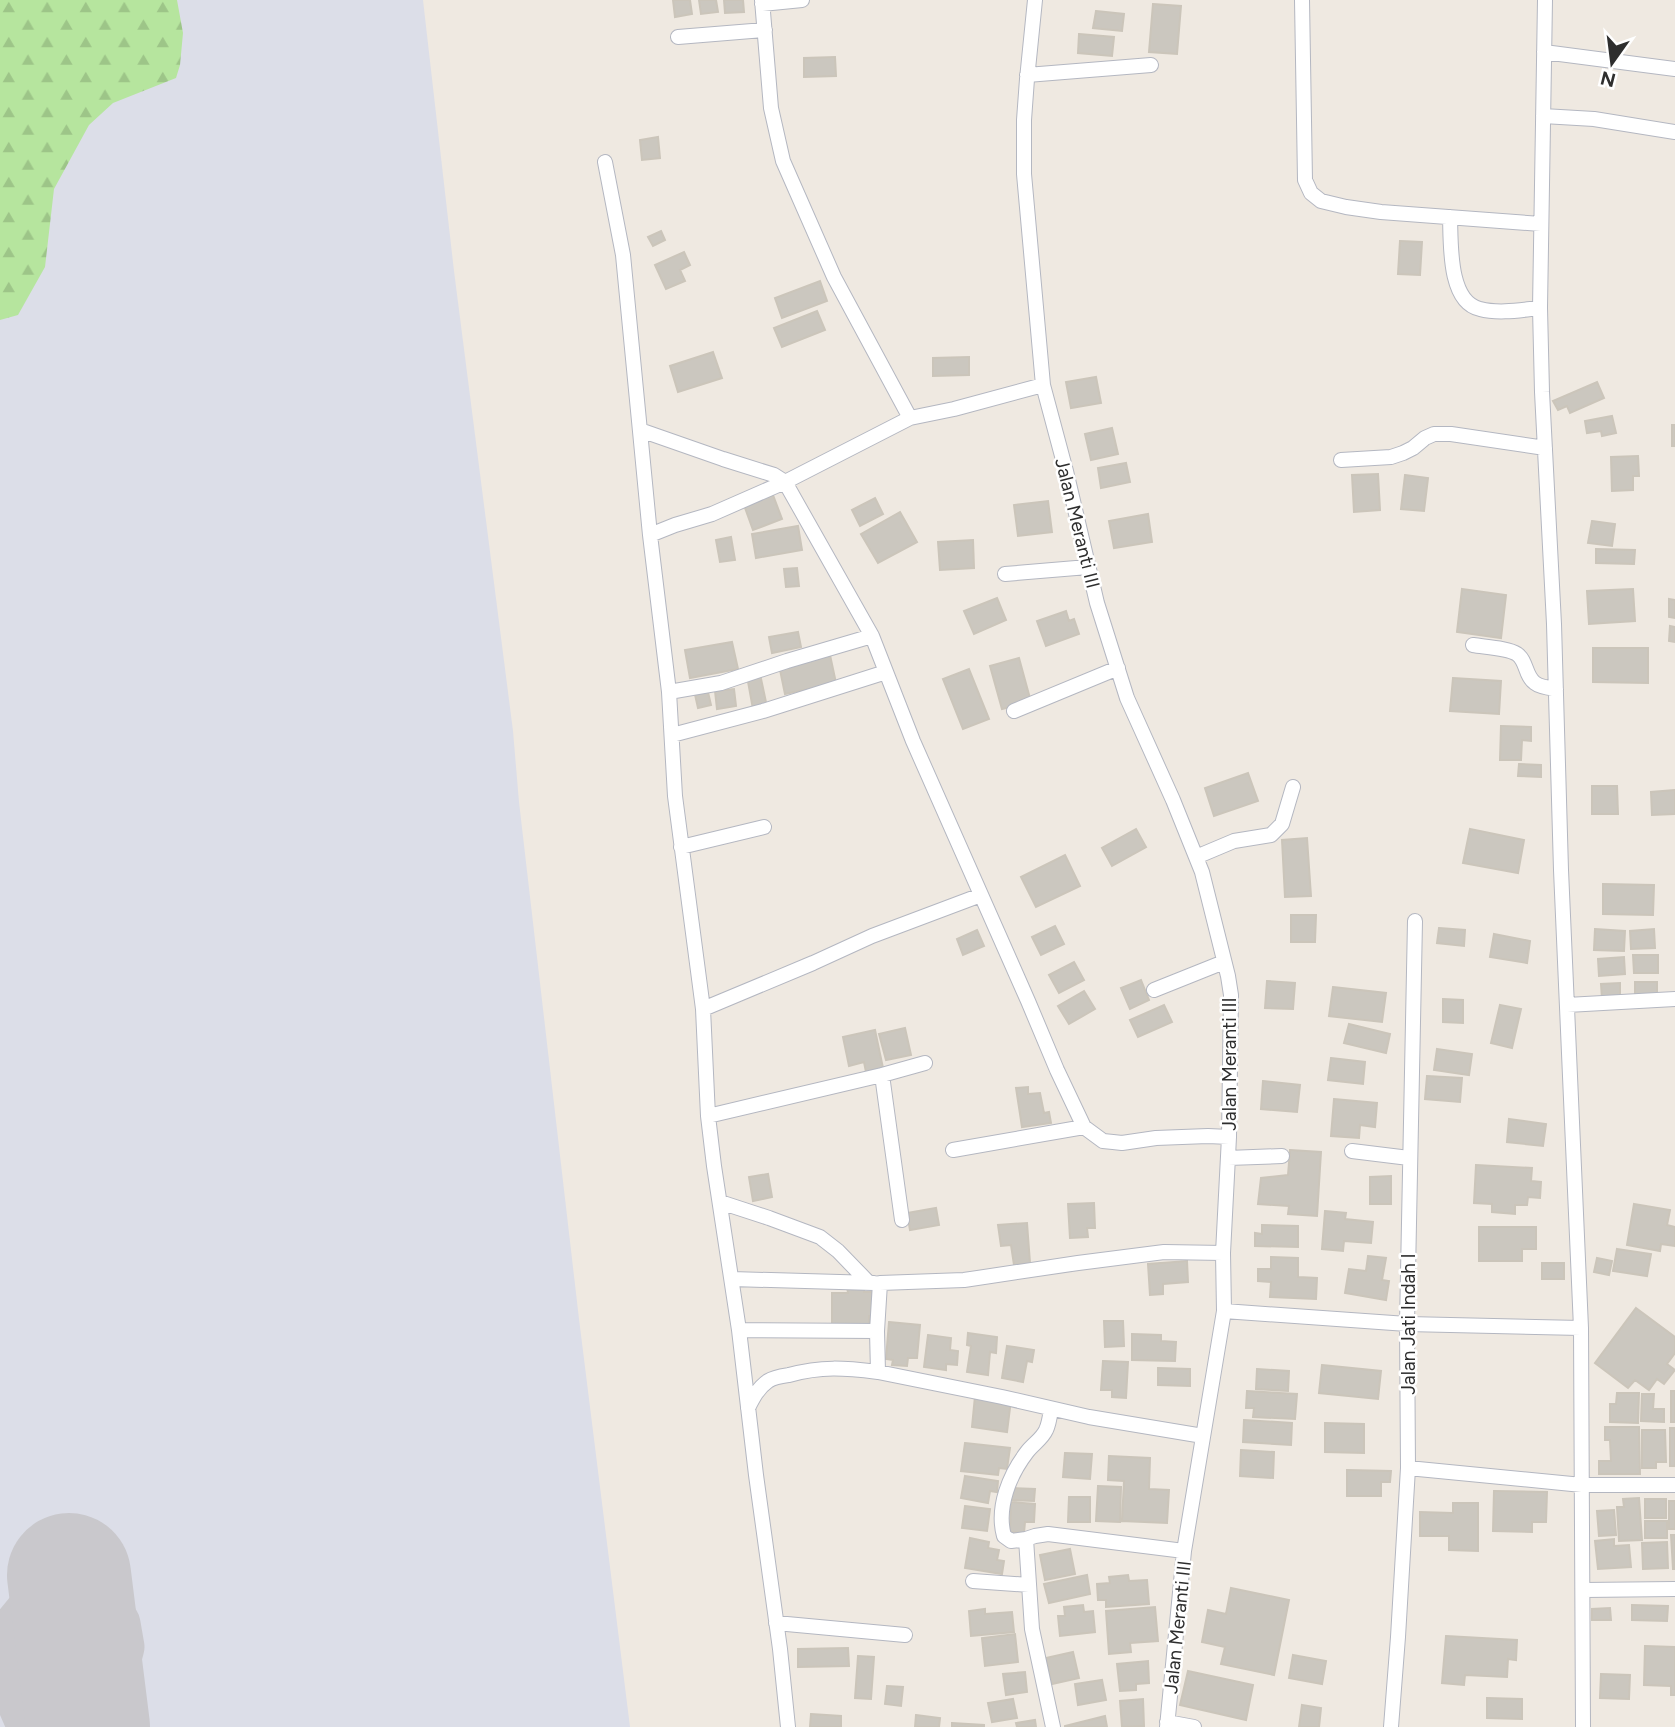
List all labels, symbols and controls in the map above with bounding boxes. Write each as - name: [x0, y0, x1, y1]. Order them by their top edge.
- north arrow: [1577, 28, 1647, 98]
- text: N: [1598, 66, 1618, 92]
- street label: Jalan Meranti III: [1050, 456, 1105, 591]
- street label: Jalan Meranti III: [1218, 997, 1241, 1131]
- street label: Jalan Jati Indah I: [1397, 1253, 1420, 1395]
- street label: Jalan Meranti III: [1159, 1559, 1196, 1695]

